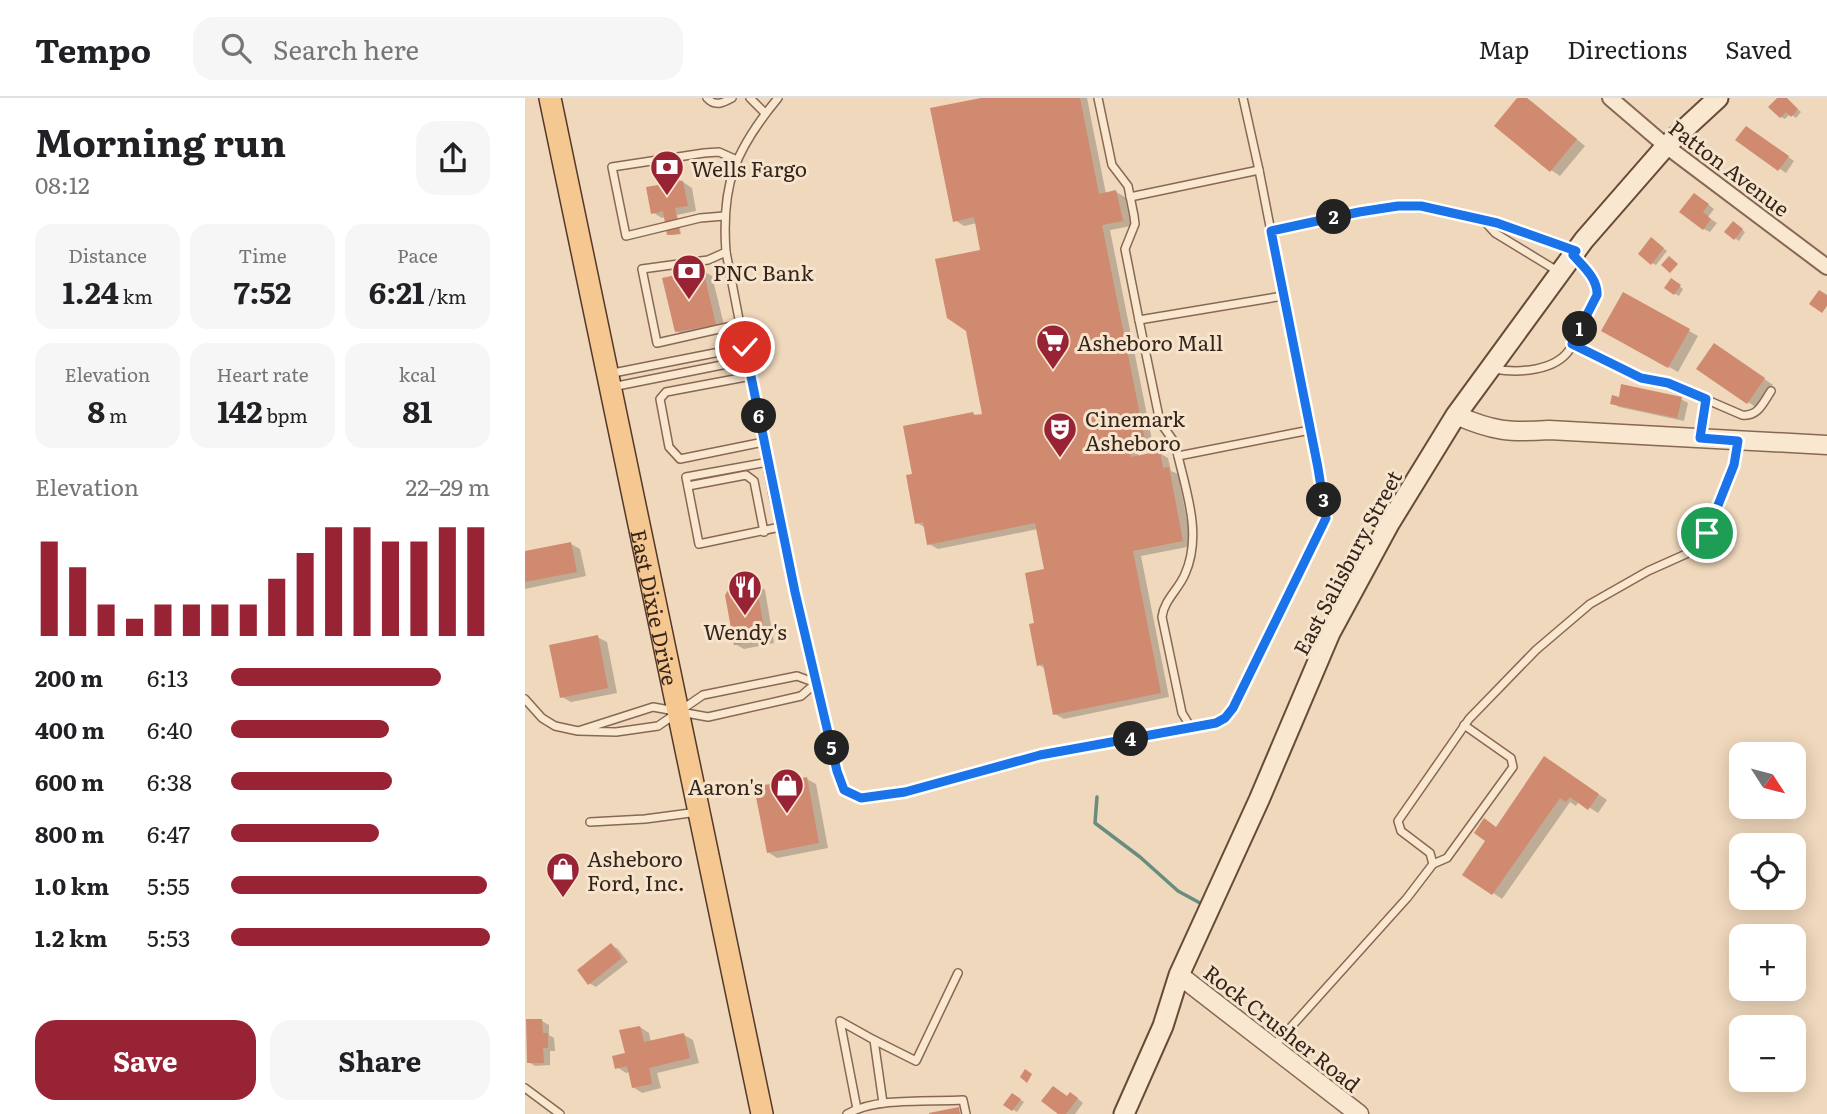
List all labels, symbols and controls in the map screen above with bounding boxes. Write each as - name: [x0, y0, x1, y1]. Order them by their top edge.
- search box: [193, 17, 683, 80]
- text: Tempo: [35, 24, 151, 73]
- icon: search: [217, 29, 255, 67]
- text: Search here: [273, 29, 419, 68]
- text: Map: [1478, 31, 1529, 66]
- text: Directions: [1567, 31, 1687, 66]
- text: Saved: [1725, 31, 1792, 66]
- street label: Patton Avenue: [1663, 111, 1797, 223]
- text: Morning run: [35, 112, 286, 169]
- button: share: [416, 121, 490, 195]
- bank icon: Wells Fargo: [648, 148, 686, 197]
- place label: Wells Fargo: [691, 152, 807, 183]
- text: 08:12: [35, 167, 90, 201]
- pin: 2: [1317, 200, 1351, 234]
- text: 2: [1328, 202, 1339, 230]
- text: Distance: [68, 241, 147, 269]
- text: Time: [238, 241, 287, 269]
- text: Pace: [397, 241, 438, 269]
- bank icon: PNC Bank: [670, 252, 708, 301]
- place label: PNC Bank: [713, 256, 814, 287]
- text: 1.24: [62, 269, 119, 313]
- text: 7:52: [234, 269, 291, 313]
- text: 6:21: [369, 269, 424, 313]
- text: km: [119, 282, 153, 310]
- text: /km: [424, 282, 466, 310]
- pin: 1: [1563, 312, 1597, 346]
- text: 1: [1576, 314, 1583, 342]
- pin: [715, 317, 775, 377]
- supermarket icon: Asheboro Mall: [1034, 322, 1072, 371]
- place label: Asheboro Mall: [1077, 326, 1223, 357]
- icon: check: [726, 328, 764, 366]
- text: Elevation: [65, 360, 150, 388]
- text: Heart rate: [216, 360, 309, 388]
- text: kcal: [399, 360, 436, 388]
- text: 8: [88, 388, 105, 432]
- text: 142: [217, 388, 263, 432]
- text: 81: [402, 388, 433, 432]
- pin: 6: [741, 398, 777, 434]
- text: m: [105, 401, 127, 429]
- text: bpm: [263, 401, 308, 429]
- text: 6: [753, 401, 764, 429]
- place label: Cinemark Asheboro: [1085, 402, 1185, 457]
- theatre icon: Cinemark Asheboro: [1041, 410, 1079, 459]
- street label: East Salisbury Street: [1284, 464, 1408, 660]
- text: Elevation: [35, 469, 139, 503]
- text: 22–29 m: [405, 469, 490, 503]
- pin: 3: [1307, 482, 1341, 518]
- text: 3: [1318, 485, 1329, 513]
- pin: [1677, 503, 1737, 563]
- icon: arrive: [1688, 514, 1726, 552]
- street label: East Dixie Drive: [625, 526, 688, 688]
- restaurant icon: Wendy's: [726, 568, 764, 617]
- place label: Wendy's: [703, 615, 787, 646]
- text: 200 m: [35, 660, 103, 694]
- text: 6:13: [147, 660, 189, 694]
- text: 400 m: [35, 712, 105, 746]
- text: 6:40: [147, 712, 193, 746]
- pin: 4: [1113, 722, 1149, 756]
- text: 4: [1125, 724, 1136, 752]
- pin: 5: [815, 730, 849, 766]
- text: 5: [826, 733, 837, 761]
- north arrow: [1729, 742, 1806, 819]
- map controls: [1729, 742, 1806, 1092]
- text: 600 m: [35, 764, 104, 798]
- text: 6:38: [147, 764, 192, 798]
- shop icon: Aaron's: [768, 766, 806, 815]
- place label: Aaron's: [688, 770, 763, 801]
- text: 800 m: [35, 816, 104, 850]
- text: 6:47: [147, 816, 190, 850]
- button: locate: [1729, 833, 1806, 910]
- place label: Asheboro Ford, Inc.: [587, 842, 685, 897]
- shop icon: Asheboro Ford, Inc.: [544, 850, 582, 899]
- text: 1.0 km: [35, 868, 109, 902]
- text: 5:55: [147, 868, 190, 902]
- text: 1.2 km: [35, 920, 107, 954]
- text: 5:53: [147, 920, 191, 954]
- button: +: [1729, 924, 1806, 1001]
- street label: Rock Crusher Road: [1198, 956, 1368, 1098]
- button: −: [1729, 1015, 1806, 1092]
- button: Save: [35, 1020, 256, 1100]
- button: Share: [270, 1020, 490, 1100]

